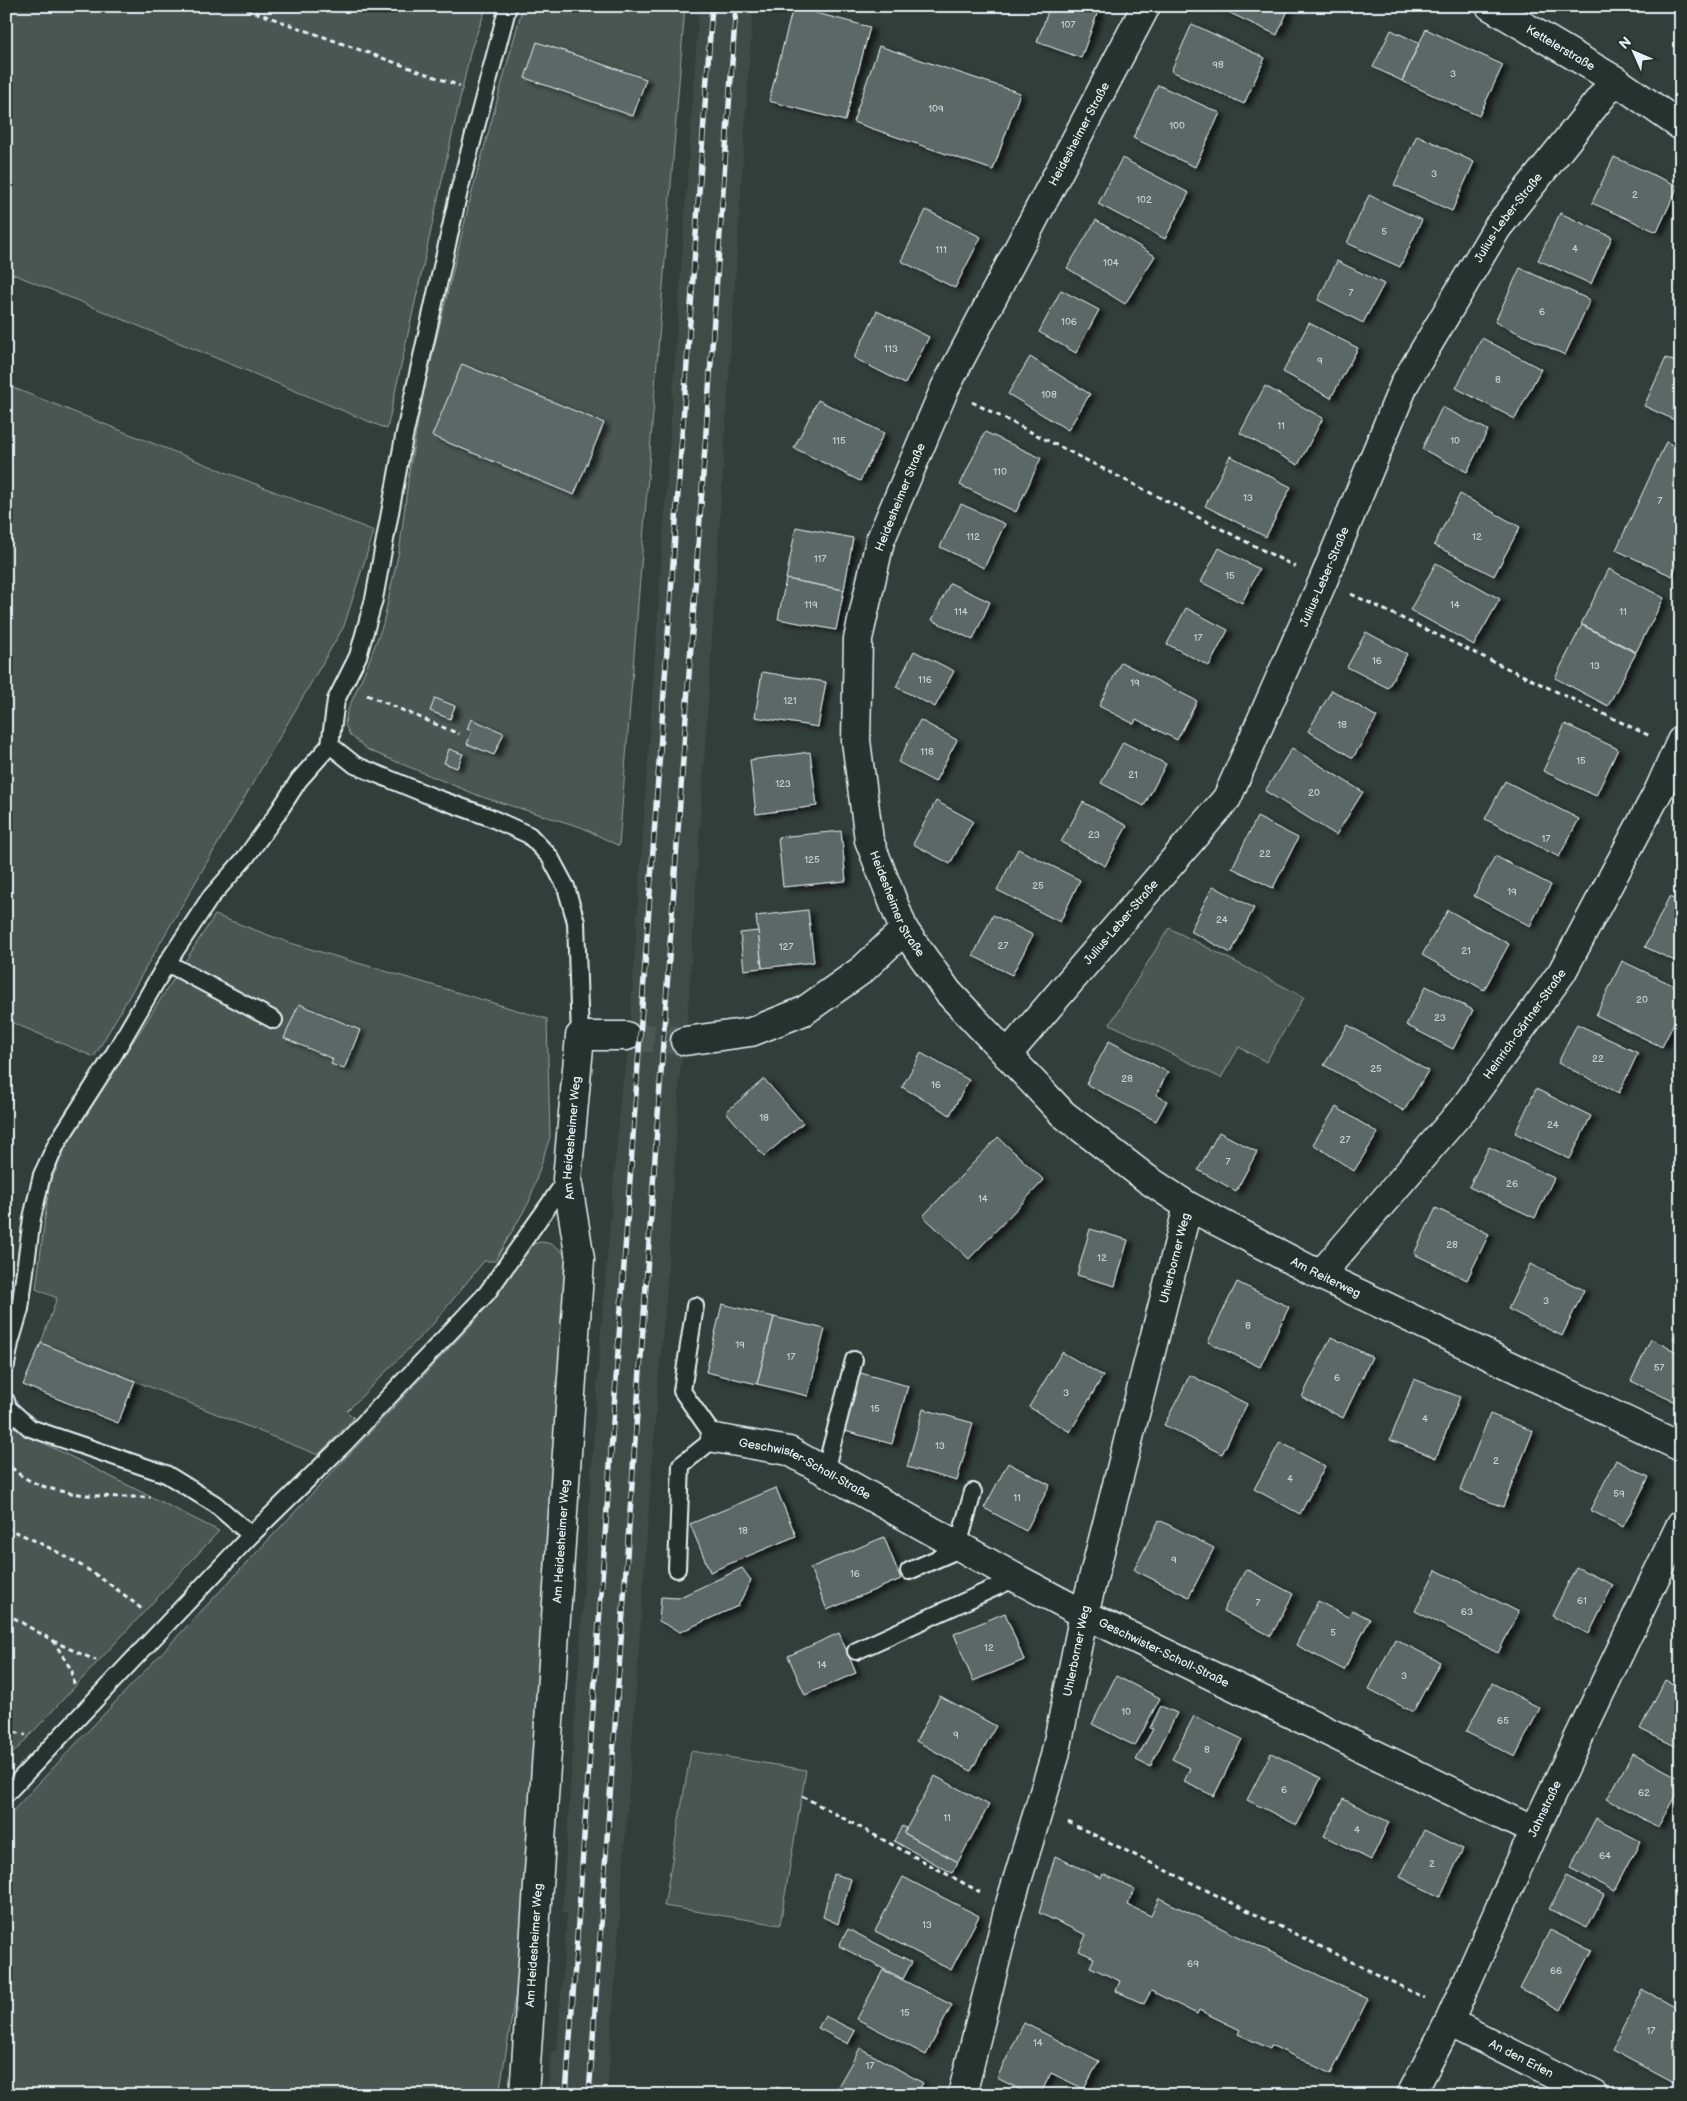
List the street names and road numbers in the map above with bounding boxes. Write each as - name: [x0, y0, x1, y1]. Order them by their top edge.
- street label: Kettelerstraße: [1523, 22, 1597, 74]
- street label: Heidesheimer Straße: [1046, 80, 1113, 189]
- street label: Julius-Leber-Straße: [1471, 170, 1546, 265]
- street label: Heidesheimer Straße: [872, 441, 929, 553]
- street label: Julius-Leber-Straße: [1297, 525, 1353, 629]
- street label: Heidesheimer Straße: [866, 849, 928, 960]
- street label: Julius-Leber-Straße: [1081, 877, 1162, 968]
- street label: Heinrich-Gärtner-Straße: [1480, 966, 1570, 1082]
- street label: Am Heidesheimer Weg: [560, 1076, 584, 1201]
- street label: Uhlerborner Weg: [1157, 1211, 1194, 1305]
- street label: Am Reiterweg: [1288, 1254, 1363, 1301]
- street label: Geschwister-Scholl-Straße: [738, 1435, 873, 1503]
- street label: Am Heidesheimer Weg: [550, 1479, 573, 1604]
- street label: Uhlerborner Weg: [1060, 1604, 1094, 1698]
- street label: Geschwister-Scholl-Straße: [1096, 1615, 1232, 1691]
- street label: Jahnstraße: [1525, 1778, 1565, 1839]
- street label: Am Heidesheimer Weg: [523, 1883, 546, 2008]
- street label: An den Erlen: [1486, 2036, 1556, 2081]

